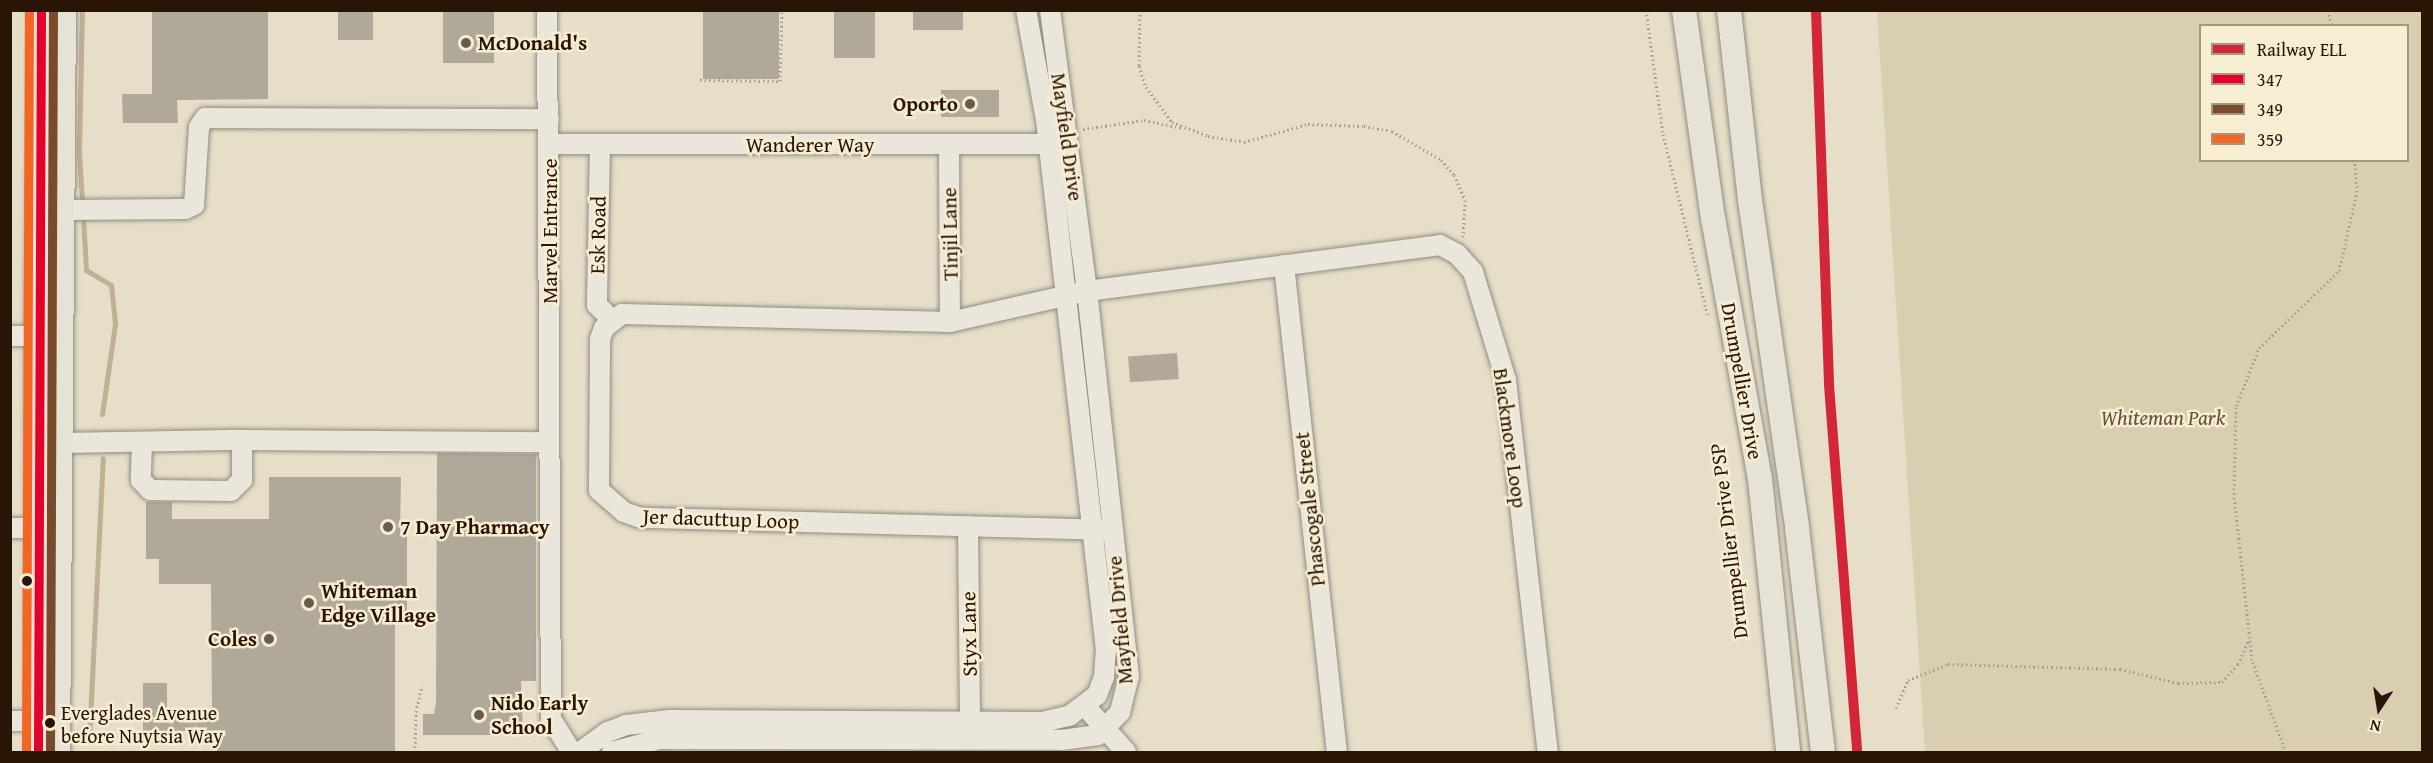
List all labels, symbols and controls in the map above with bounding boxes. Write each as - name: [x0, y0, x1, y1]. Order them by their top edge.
- legend: [2199, 24, 2409, 162]
- place label: McDonald's: [478, 30, 587, 56]
- marker: McDonald's: [459, 36, 473, 50]
- text: Railway ELL: [2257, 36, 2347, 63]
- text: 347: [2257, 66, 2283, 93]
- street label: Mayfield Drive: [1046, 71, 1088, 203]
- place label: Oporto: [893, 91, 958, 117]
- text: 349: [2257, 96, 2283, 123]
- marker: Oporto: [963, 97, 977, 111]
- text: 359: [2257, 126, 2283, 153]
- street label: Wanderer Way: [746, 132, 874, 158]
- street label: Marvel Entrance: [537, 158, 563, 304]
- street label: Tinjil Lane: [937, 187, 963, 281]
- street label: Esk Road: [585, 196, 611, 274]
- street label: Drumpellier Drive: [1716, 300, 1768, 462]
- street label: Blackmore Loop: [1488, 366, 1532, 510]
- park label: Whiteman Park: [2101, 405, 2225, 431]
- street label: Phascogale Street: [1289, 430, 1331, 588]
- street label: Drumpellier Drive PSP: [1705, 442, 1753, 640]
- street label: Jer dacuttup Loop: [642, 504, 800, 534]
- place label: 7 Day Pharmacy: [400, 514, 550, 540]
- marker: 7 Day Pharmacy: [381, 520, 395, 534]
- street label: Mayfield Drive: [1102, 555, 1138, 685]
- unlabelled marker: [21, 575, 33, 587]
- place label: Whiteman Edge Village: [321, 578, 436, 628]
- street label: Styx Lane: [956, 591, 982, 677]
- marker: Whiteman Edge Village: [302, 596, 316, 610]
- place label: Coles: [208, 626, 257, 652]
- marker: Coles: [262, 632, 276, 646]
- north arrow: [2349, 679, 2409, 739]
- place label: Nido Early School: [491, 690, 588, 740]
- place label: Everglades Avenue before Nuytsia Way: [61, 700, 223, 747]
- marker: Nido Early School: [472, 708, 486, 722]
- text: N: [2368, 714, 2383, 739]
- marker: Everglades Avenue before Nuytsia Way: [44, 717, 56, 729]

